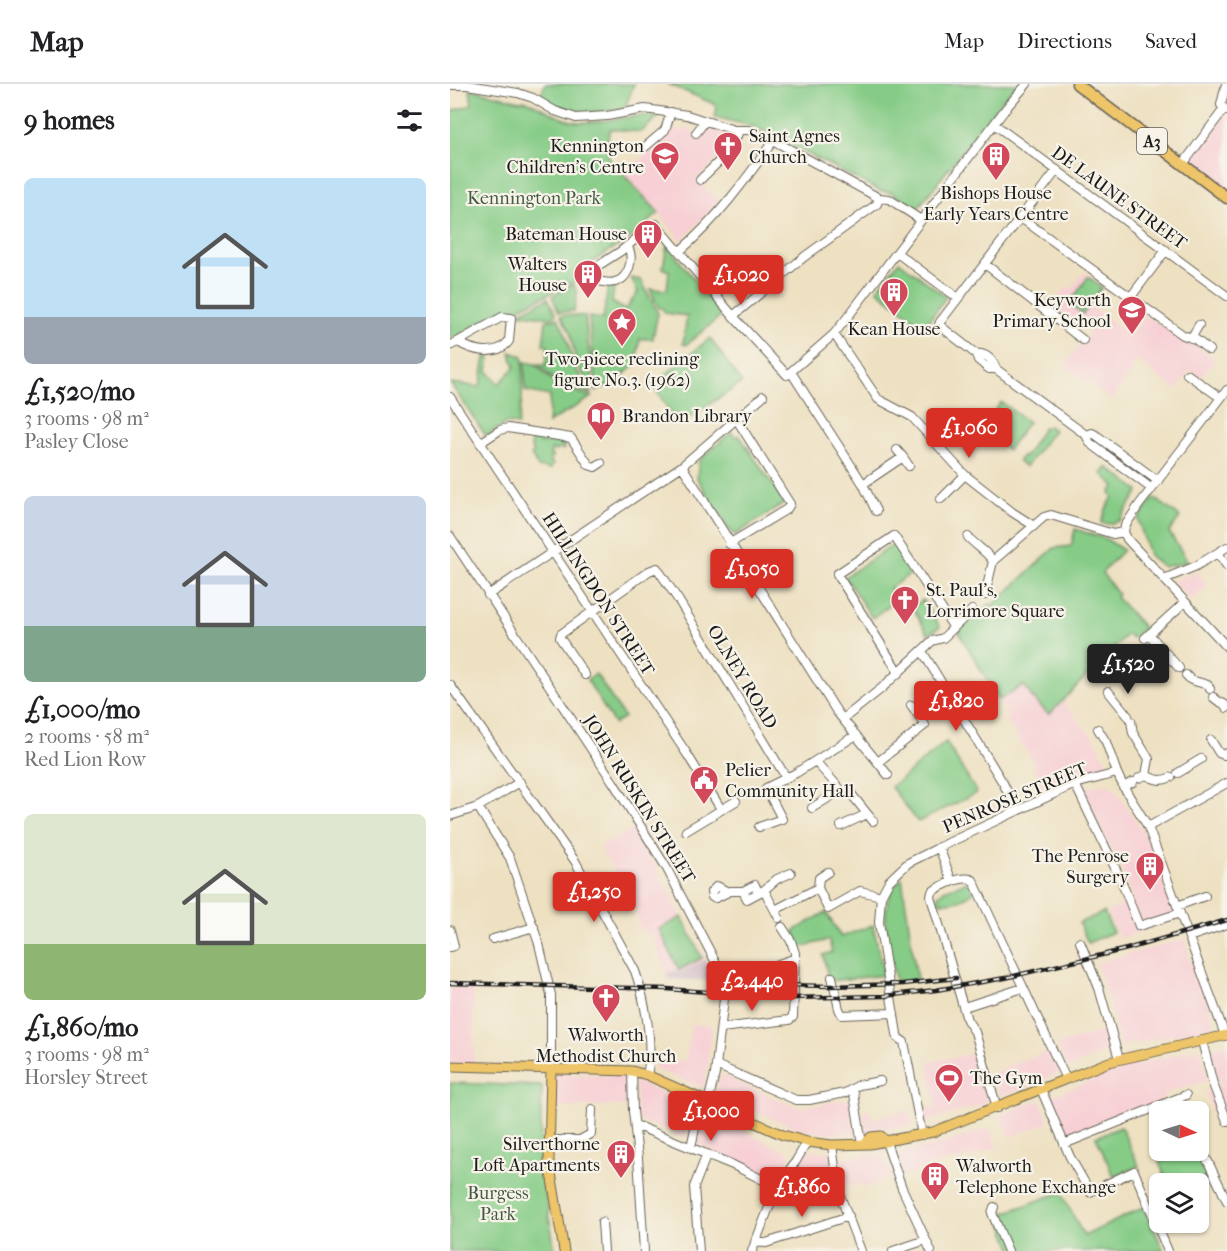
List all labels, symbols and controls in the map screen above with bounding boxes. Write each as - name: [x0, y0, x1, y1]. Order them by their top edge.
- text: Map: [30, 25, 84, 58]
- text: Map: [944, 29, 984, 53]
- text: Directions: [1017, 29, 1112, 53]
- text: Saved: [1145, 29, 1197, 53]
- icon: filters: [393, 104, 426, 137]
- text: 9 homes: [24, 105, 115, 136]
- place label: Saint Agnes Church: [749, 126, 840, 168]
- road number: A3: [1137, 128, 1167, 154]
- church icon: Saint Agnes Church: [712, 130, 744, 172]
- place label: Kennington Children's Centre: [507, 136, 645, 178]
- school or university icon: Kennington Children's Centre: [649, 140, 681, 182]
- building icon: Bishops House Early Years Centre: [980, 140, 1012, 182]
- street label: DE LAUNE STREET: [1047, 142, 1191, 255]
- place label: Bishops House Early Years Centre: [923, 183, 1069, 225]
- park label: Kennington Park: [467, 188, 602, 209]
- icon: home: [171, 217, 279, 325]
- building icon: Bateman House: [632, 218, 664, 260]
- place label: Bateman House: [505, 224, 627, 245]
- place label: Walters House: [507, 254, 567, 296]
- pin: £1,020: [692, 255, 790, 306]
- building icon: Walters House: [572, 258, 604, 300]
- text: £1,020: [713, 263, 769, 286]
- building icon: Kean House: [878, 276, 910, 318]
- place label: Keyworth Primary School: [993, 290, 1111, 332]
- school or university icon: Keyworth Primary School: [1116, 294, 1148, 336]
- place icon: Two-piece reclining figure No.3. (1962): [606, 306, 638, 348]
- place label: Kean House: [847, 319, 941, 340]
- place label: Two-piece reclining figure No.3. (1962): [545, 349, 699, 391]
- text: £1,520/mo: [24, 376, 135, 407]
- library icon: Brandon Library: [585, 400, 617, 442]
- place label: Brandon Library: [622, 406, 753, 427]
- text: 3 rooms · 98 m²: [24, 407, 149, 430]
- pin: £1,060: [920, 408, 1018, 459]
- text: £1,060: [940, 416, 998, 439]
- text: Pasley Close: [24, 430, 129, 453]
- street label: HILLINGDON STREET: [537, 509, 659, 680]
- icon: home: [171, 535, 279, 643]
- pin: £1,050: [703, 549, 801, 600]
- text: £1,050: [724, 557, 780, 580]
- place label: St. Paul's, Lorrimore Square: [926, 580, 1064, 622]
- church icon: St. Paul's, Lorrimore Square: [889, 584, 921, 626]
- street label: OLNEY ROAD: [703, 621, 781, 733]
- pin: £1,520: [1079, 644, 1177, 695]
- text: £1,520: [1101, 652, 1155, 675]
- pin: £1,820: [907, 681, 1005, 732]
- text: £1,820: [928, 689, 984, 712]
- text: £1,000/mo: [24, 694, 140, 725]
- street label: JOHN RUSKIN STREET: [578, 709, 700, 888]
- text: 2 rooms · 58 m²: [24, 725, 149, 748]
- text: Red Lion Row: [24, 748, 146, 771]
- street label: PENROSE STREET: [940, 758, 1091, 838]
- place label: Pelier Community Hall: [725, 760, 854, 802]
- public building icon: Pelier Community Hall: [688, 764, 720, 806]
- place label: The Penrose Surgery: [1032, 846, 1130, 888]
- building icon: The Penrose Surgery: [1134, 850, 1166, 892]
- icon: home: [171, 853, 279, 961]
- pin: £1,250: [545, 872, 643, 923]
- text: £1,250: [567, 880, 621, 903]
- pin: £2,440: [703, 961, 801, 1012]
- text: £2,440: [720, 969, 784, 992]
- church icon: Walworth Methodist Church: [590, 982, 622, 1024]
- text: £1,860/mo: [24, 1012, 139, 1043]
- place label: Walworth Methodist Church: [536, 1025, 676, 1067]
- text: 3 rooms · 98 m²: [24, 1043, 149, 1066]
- sports icon: The Gym: [933, 1062, 965, 1104]
- text: Horsley Street: [24, 1066, 148, 1089]
- place label: The Gym: [970, 1068, 1042, 1089]
- pin: £1,000: [662, 1091, 760, 1142]
- text: £1,000: [682, 1099, 740, 1122]
- north arrow: [1149, 1101, 1209, 1161]
- map controls: [1149, 1101, 1209, 1233]
- place label: Silverthorne Loft Apartments: [473, 1134, 600, 1176]
- building icon: Silverthorne Loft Apartments: [605, 1138, 637, 1180]
- place label: Walworth Telephone Exchange: [955, 1156, 1116, 1198]
- building icon: Walworth Telephone Exchange: [919, 1160, 951, 1202]
- pin: £1,860: [753, 1167, 851, 1218]
- button: layers: [1149, 1173, 1209, 1233]
- text: £1,860: [774, 1175, 830, 1198]
- park label: Burgess Park: [467, 1183, 529, 1225]

